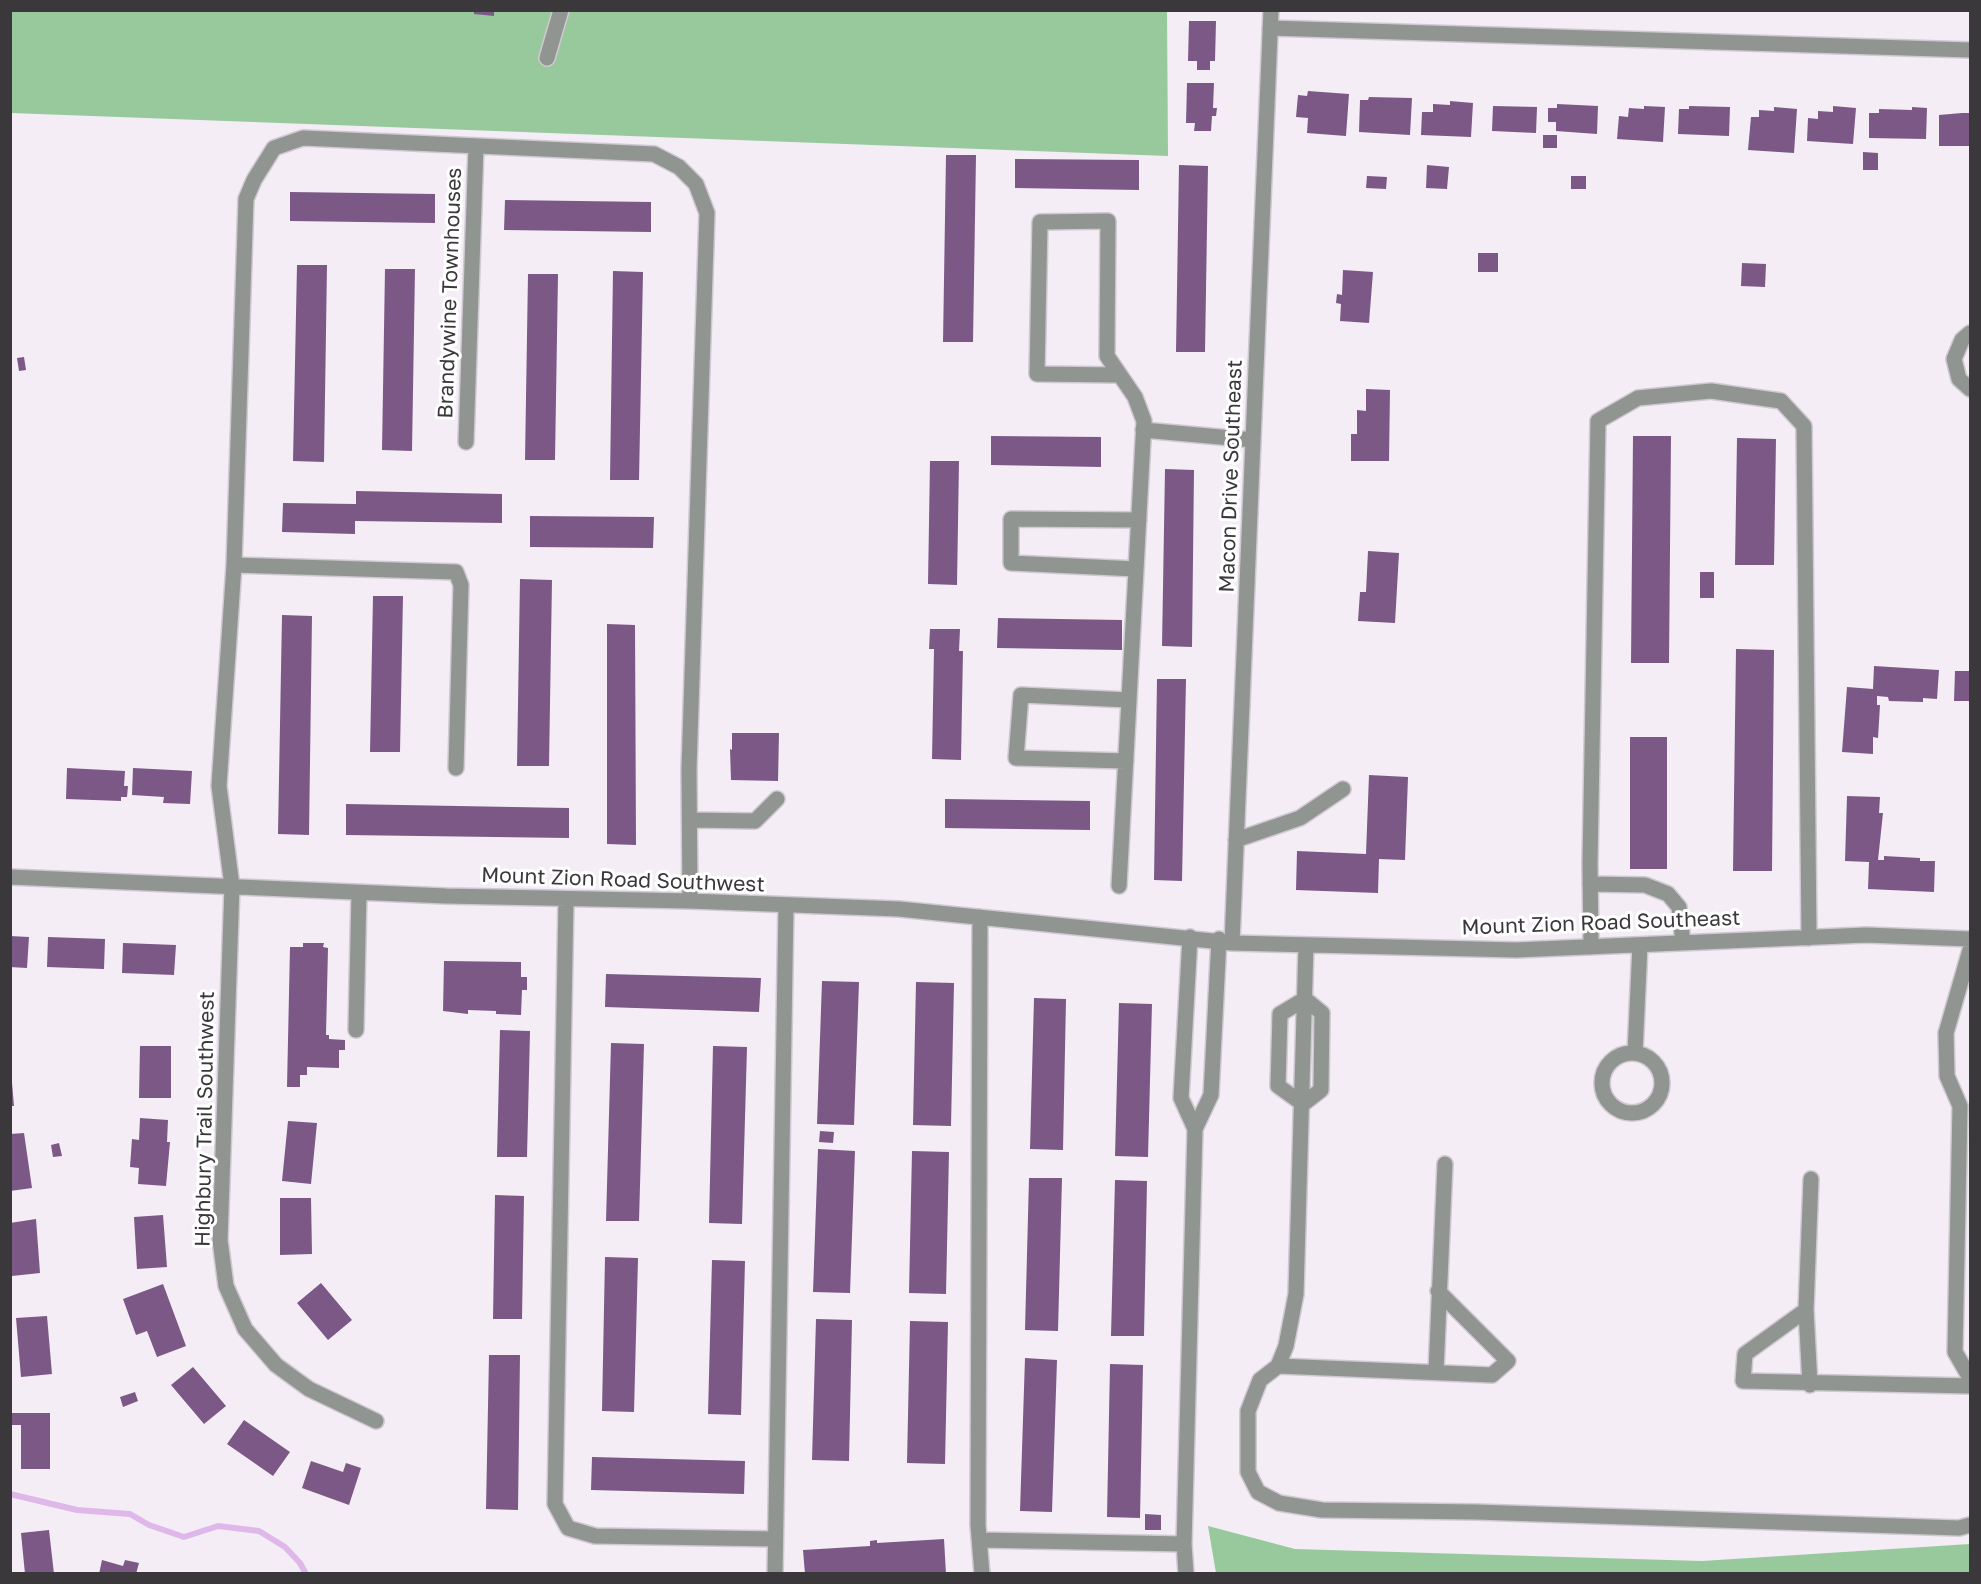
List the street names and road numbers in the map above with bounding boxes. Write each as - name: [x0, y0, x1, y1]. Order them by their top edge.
- street label: Brandywine Townhouses: [433, 167, 467, 419]
- street label: Macon Drive Southeast: [1214, 359, 1248, 593]
- street label: Mount Zion Road Southwest: [481, 862, 765, 898]
- street label: Mount Zion Road Southeast: [1461, 906, 1741, 940]
- street label: Highbury Trail Southwest: [190, 991, 220, 1247]

